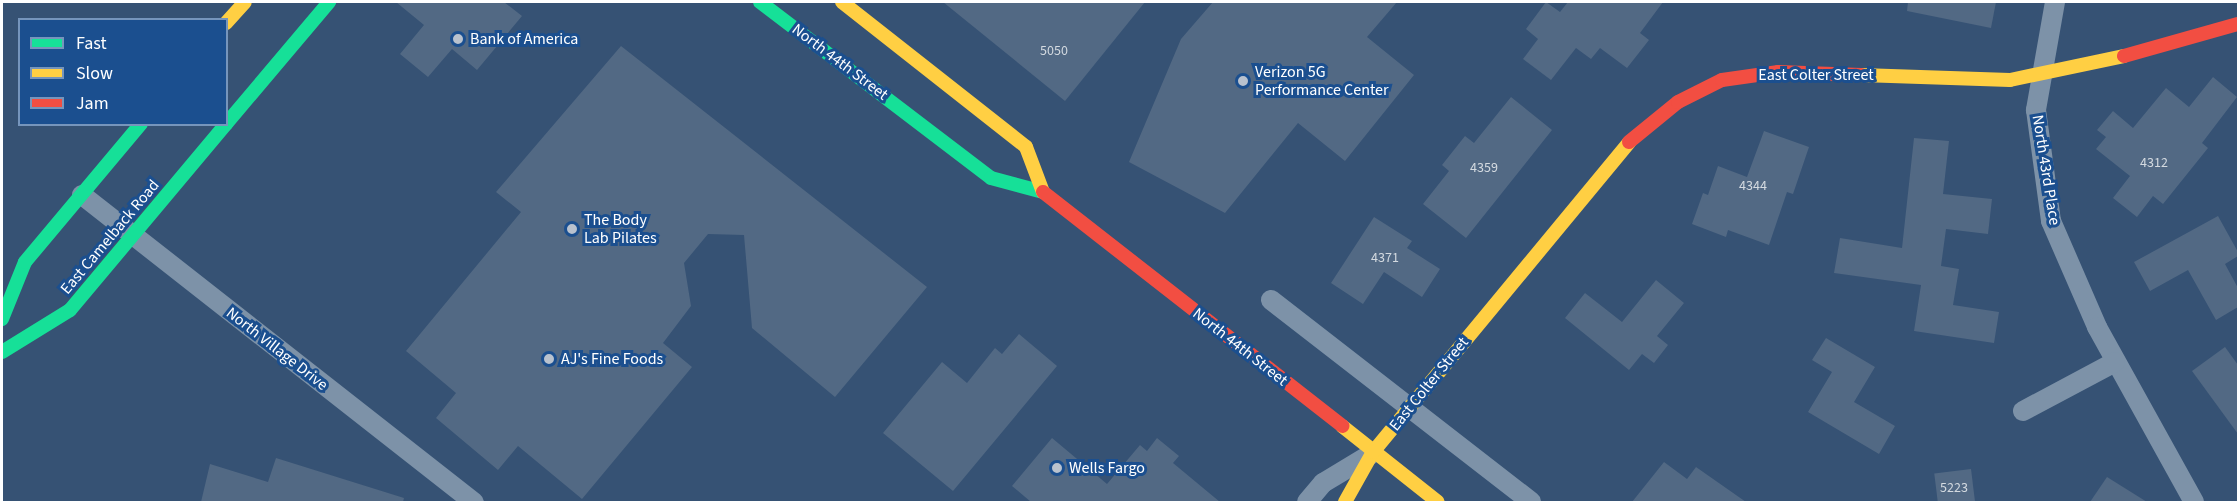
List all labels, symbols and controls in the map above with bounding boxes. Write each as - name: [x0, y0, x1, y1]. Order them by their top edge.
- legend: [18, 18, 228, 126]
- street label: North 44th Street: [788, 20, 892, 104]
- place label: Bank of America: [470, 29, 578, 49]
- text: Fast: [76, 31, 107, 56]
- marker: Bank of America: [451, 32, 465, 46]
- house number: 5050: [1040, 43, 1068, 59]
- text: Slow: [76, 61, 113, 86]
- place label: Verizon 5G Performance Center: [1255, 62, 1389, 100]
- street label: East Colter Street: [1758, 65, 1874, 85]
- marker: Verizon 5G Performance Center: [1236, 74, 1250, 88]
- text: Jam: [76, 91, 109, 116]
- street label: North 43rd Place: [2028, 114, 2064, 226]
- house number: 4312: [2140, 155, 2168, 171]
- house number: 4359: [1470, 160, 1498, 176]
- street label: East Camelback Road: [57, 176, 163, 298]
- house number: 4344: [1739, 178, 1767, 194]
- place label: The Body Lab Pilates: [584, 210, 657, 248]
- marker: The Body Lab Pilates: [565, 222, 579, 236]
- house number: 4371: [1371, 250, 1399, 266]
- street label: North Village Drive: [222, 303, 332, 395]
- street label: North 44th Street: [1189, 304, 1291, 390]
- street label: East Colter Street: [1385, 333, 1473, 435]
- place label: AJ's Fine Foods: [561, 349, 663, 369]
- marker: AJ's Fine Foods: [542, 352, 556, 366]
- place label: Wells Fargo: [1069, 458, 1145, 478]
- marker: Wells Fargo: [1050, 461, 1064, 475]
- house number: 5223: [1940, 480, 1968, 496]

